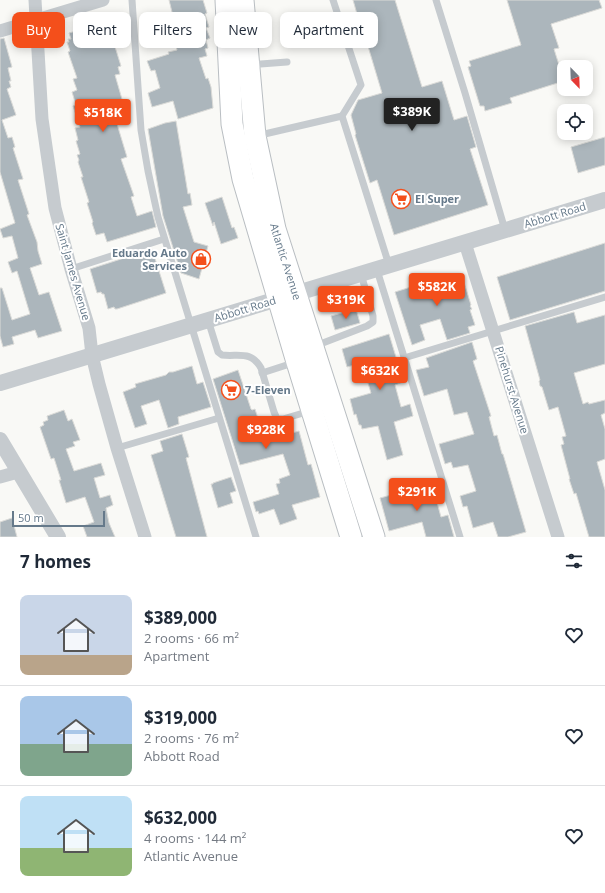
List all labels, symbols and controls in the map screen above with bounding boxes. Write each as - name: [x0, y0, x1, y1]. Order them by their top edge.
- chip: Buy: [12, 12, 65, 48]
- chip: Rent: [73, 12, 131, 48]
- chip: Filters: [139, 12, 206, 48]
- chip: New: [214, 12, 272, 48]
- chip: Apartment: [280, 12, 378, 48]
- north arrow: [557, 60, 593, 96]
- map controls: [557, 60, 593, 140]
- pin: $389K: [384, 98, 440, 132]
- pin: $518K: [75, 99, 131, 133]
- text: $389K: [393, 102, 431, 120]
- text: $518K: [84, 103, 122, 121]
- button: locate: [557, 104, 593, 140]
- supermarket icon: El Super: [390, 188, 412, 210]
- place label: El Super: [415, 191, 459, 206]
- street label: Abbott Road: [522, 198, 588, 231]
- street label: Saint James Avenue: [52, 222, 95, 322]
- street label: Atlantic Avenue: [267, 222, 305, 302]
- place label: Eduardo Auto Services: [112, 245, 188, 273]
- shop icon: Eduardo Auto Services: [190, 248, 212, 270]
- pin: $582K: [409, 273, 465, 307]
- text: $582K: [418, 277, 456, 295]
- pin: $319K: [318, 286, 374, 320]
- text: $319K: [327, 290, 365, 308]
- street label: Abbott Road: [212, 292, 278, 325]
- street label: Pinehurst Avenue: [492, 344, 533, 435]
- pin: $632K: [352, 357, 408, 391]
- text: $632K: [361, 361, 399, 379]
- supermarket icon: 7-Eleven: [220, 379, 242, 401]
- place label: 7-Eleven: [245, 382, 291, 397]
- pin: $928K: [238, 416, 294, 450]
- text: $928K: [247, 420, 285, 438]
- pin: $291K: [389, 478, 445, 512]
- text: $291K: [398, 482, 436, 500]
- scale bar: [12, 509, 105, 528]
- text: 50 m: [18, 510, 44, 525]
- text: 7 homes: [20, 550, 91, 573]
- icon: filters: [563, 550, 585, 572]
- text: $389,000: [144, 606, 217, 629]
- icon: home: [52, 611, 100, 659]
- icon: heart: [563, 624, 585, 646]
- text: 2 rooms · 66 m²: [144, 629, 239, 647]
- text: Apartment: [144, 647, 209, 665]
- text: $319,000: [144, 706, 217, 729]
- icon: home: [52, 712, 100, 760]
- icon: heart: [563, 725, 585, 747]
- text: 2 rooms · 76 m²: [144, 729, 239, 747]
- text: Abbott Road: [144, 747, 220, 765]
- text: $632,000: [144, 806, 217, 829]
- icon: home: [52, 812, 100, 860]
- icon: heart: [563, 825, 585, 847]
- text: 4 rooms · 144 m²: [144, 829, 246, 847]
- text: Atlantic Avenue: [144, 847, 238, 865]

